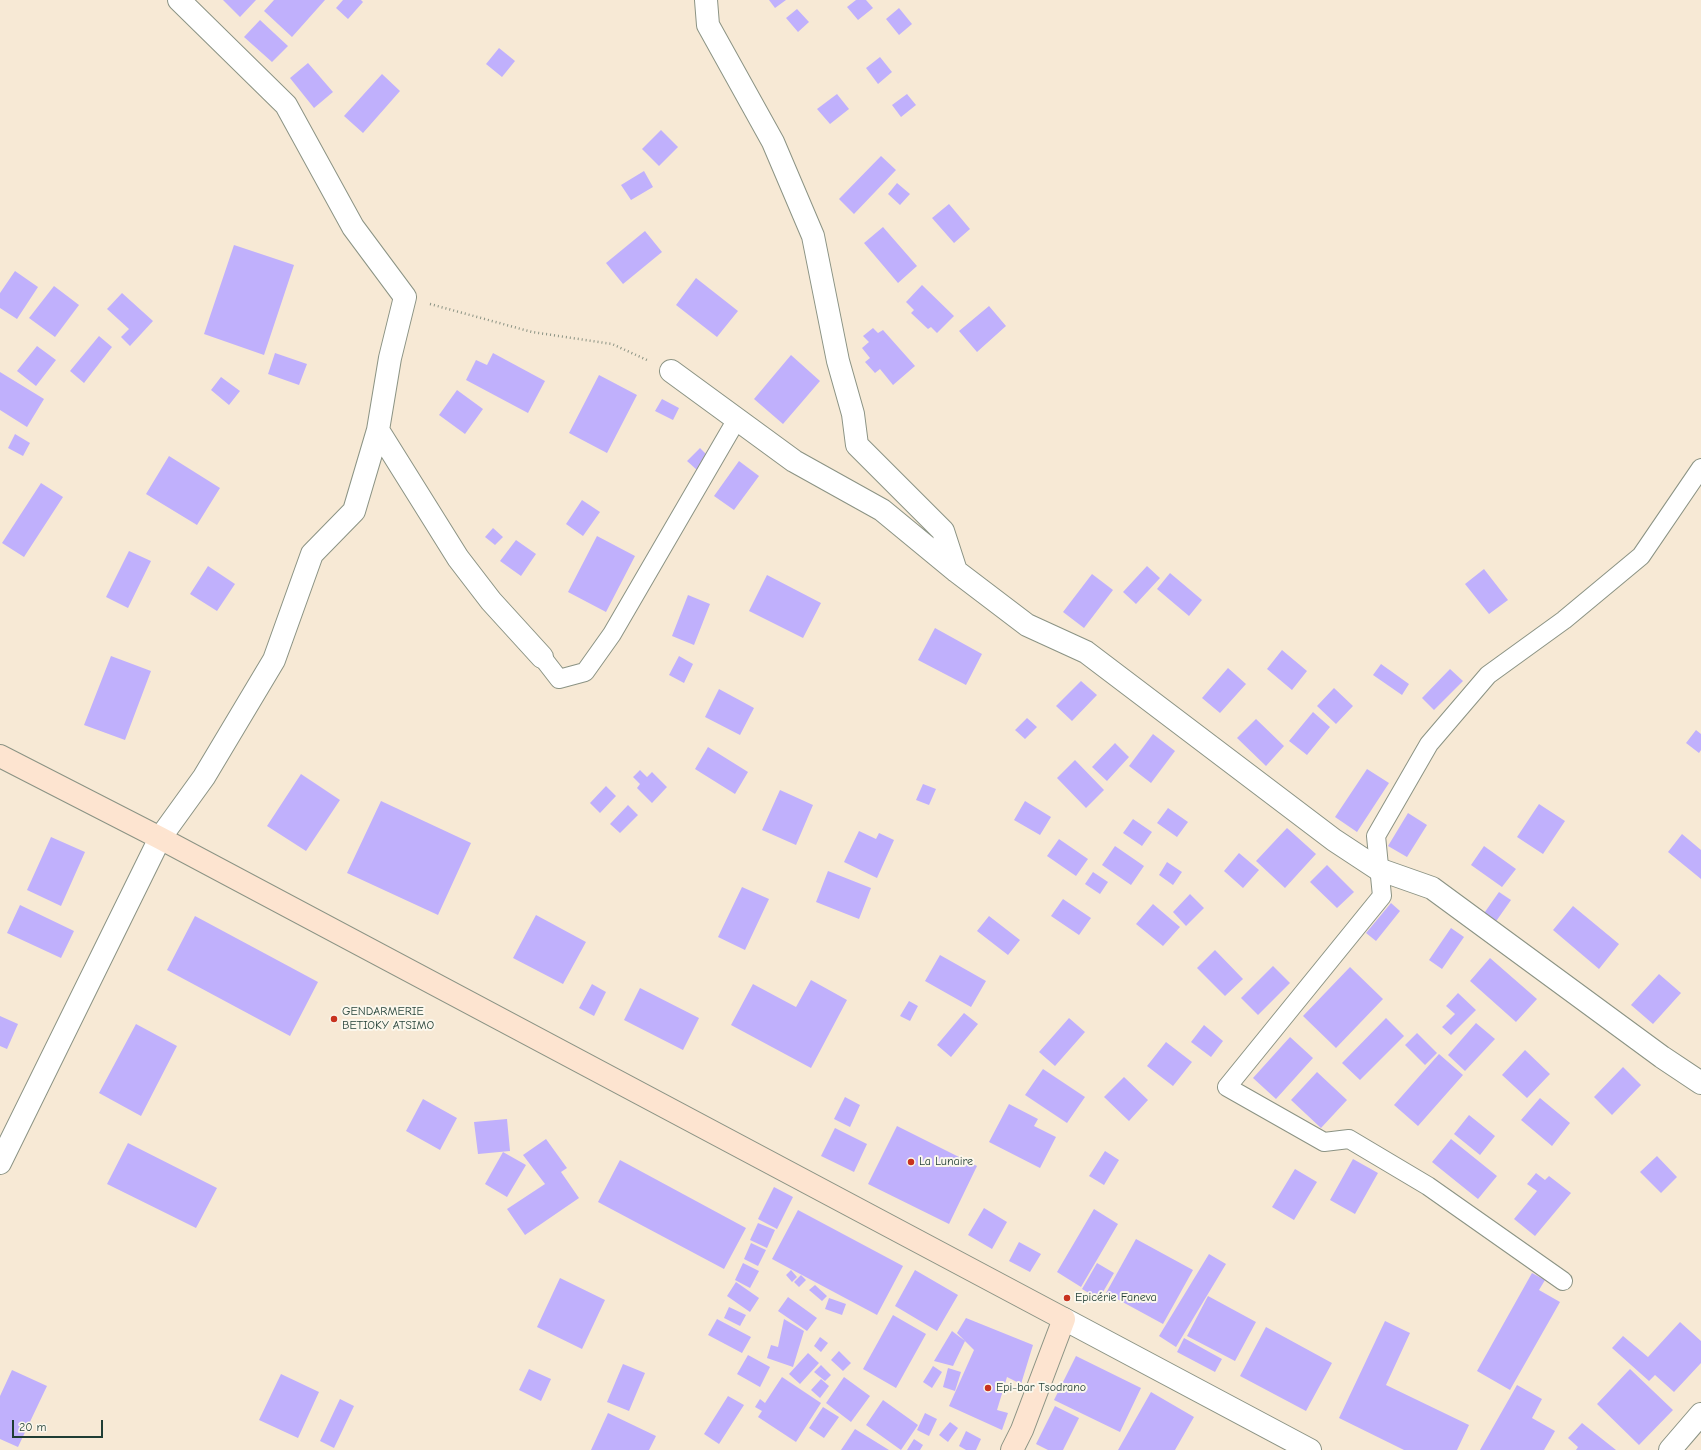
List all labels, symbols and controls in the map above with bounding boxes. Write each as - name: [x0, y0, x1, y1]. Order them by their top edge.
- place label: GENDARMERIE BETIOKY ATSIMO: [342, 1005, 434, 1033]
- marker: GENDARMERIE BETIOKY ATSIMO: [329, 1014, 339, 1024]
- place label: La Lunaire: [919, 1155, 973, 1169]
- marker: La Lunaire: [906, 1157, 916, 1167]
- place label: Epicérie Faneva: [1075, 1291, 1157, 1305]
- marker: Epicérie Faneva: [1062, 1293, 1072, 1303]
- place label: Epi-bar Tsodrano: [996, 1381, 1086, 1395]
- marker: Epi-bar Tsodrano: [983, 1383, 993, 1393]
- scale bar: [14, 1412, 105, 1438]
- text: 20 m: [19, 1420, 47, 1434]

